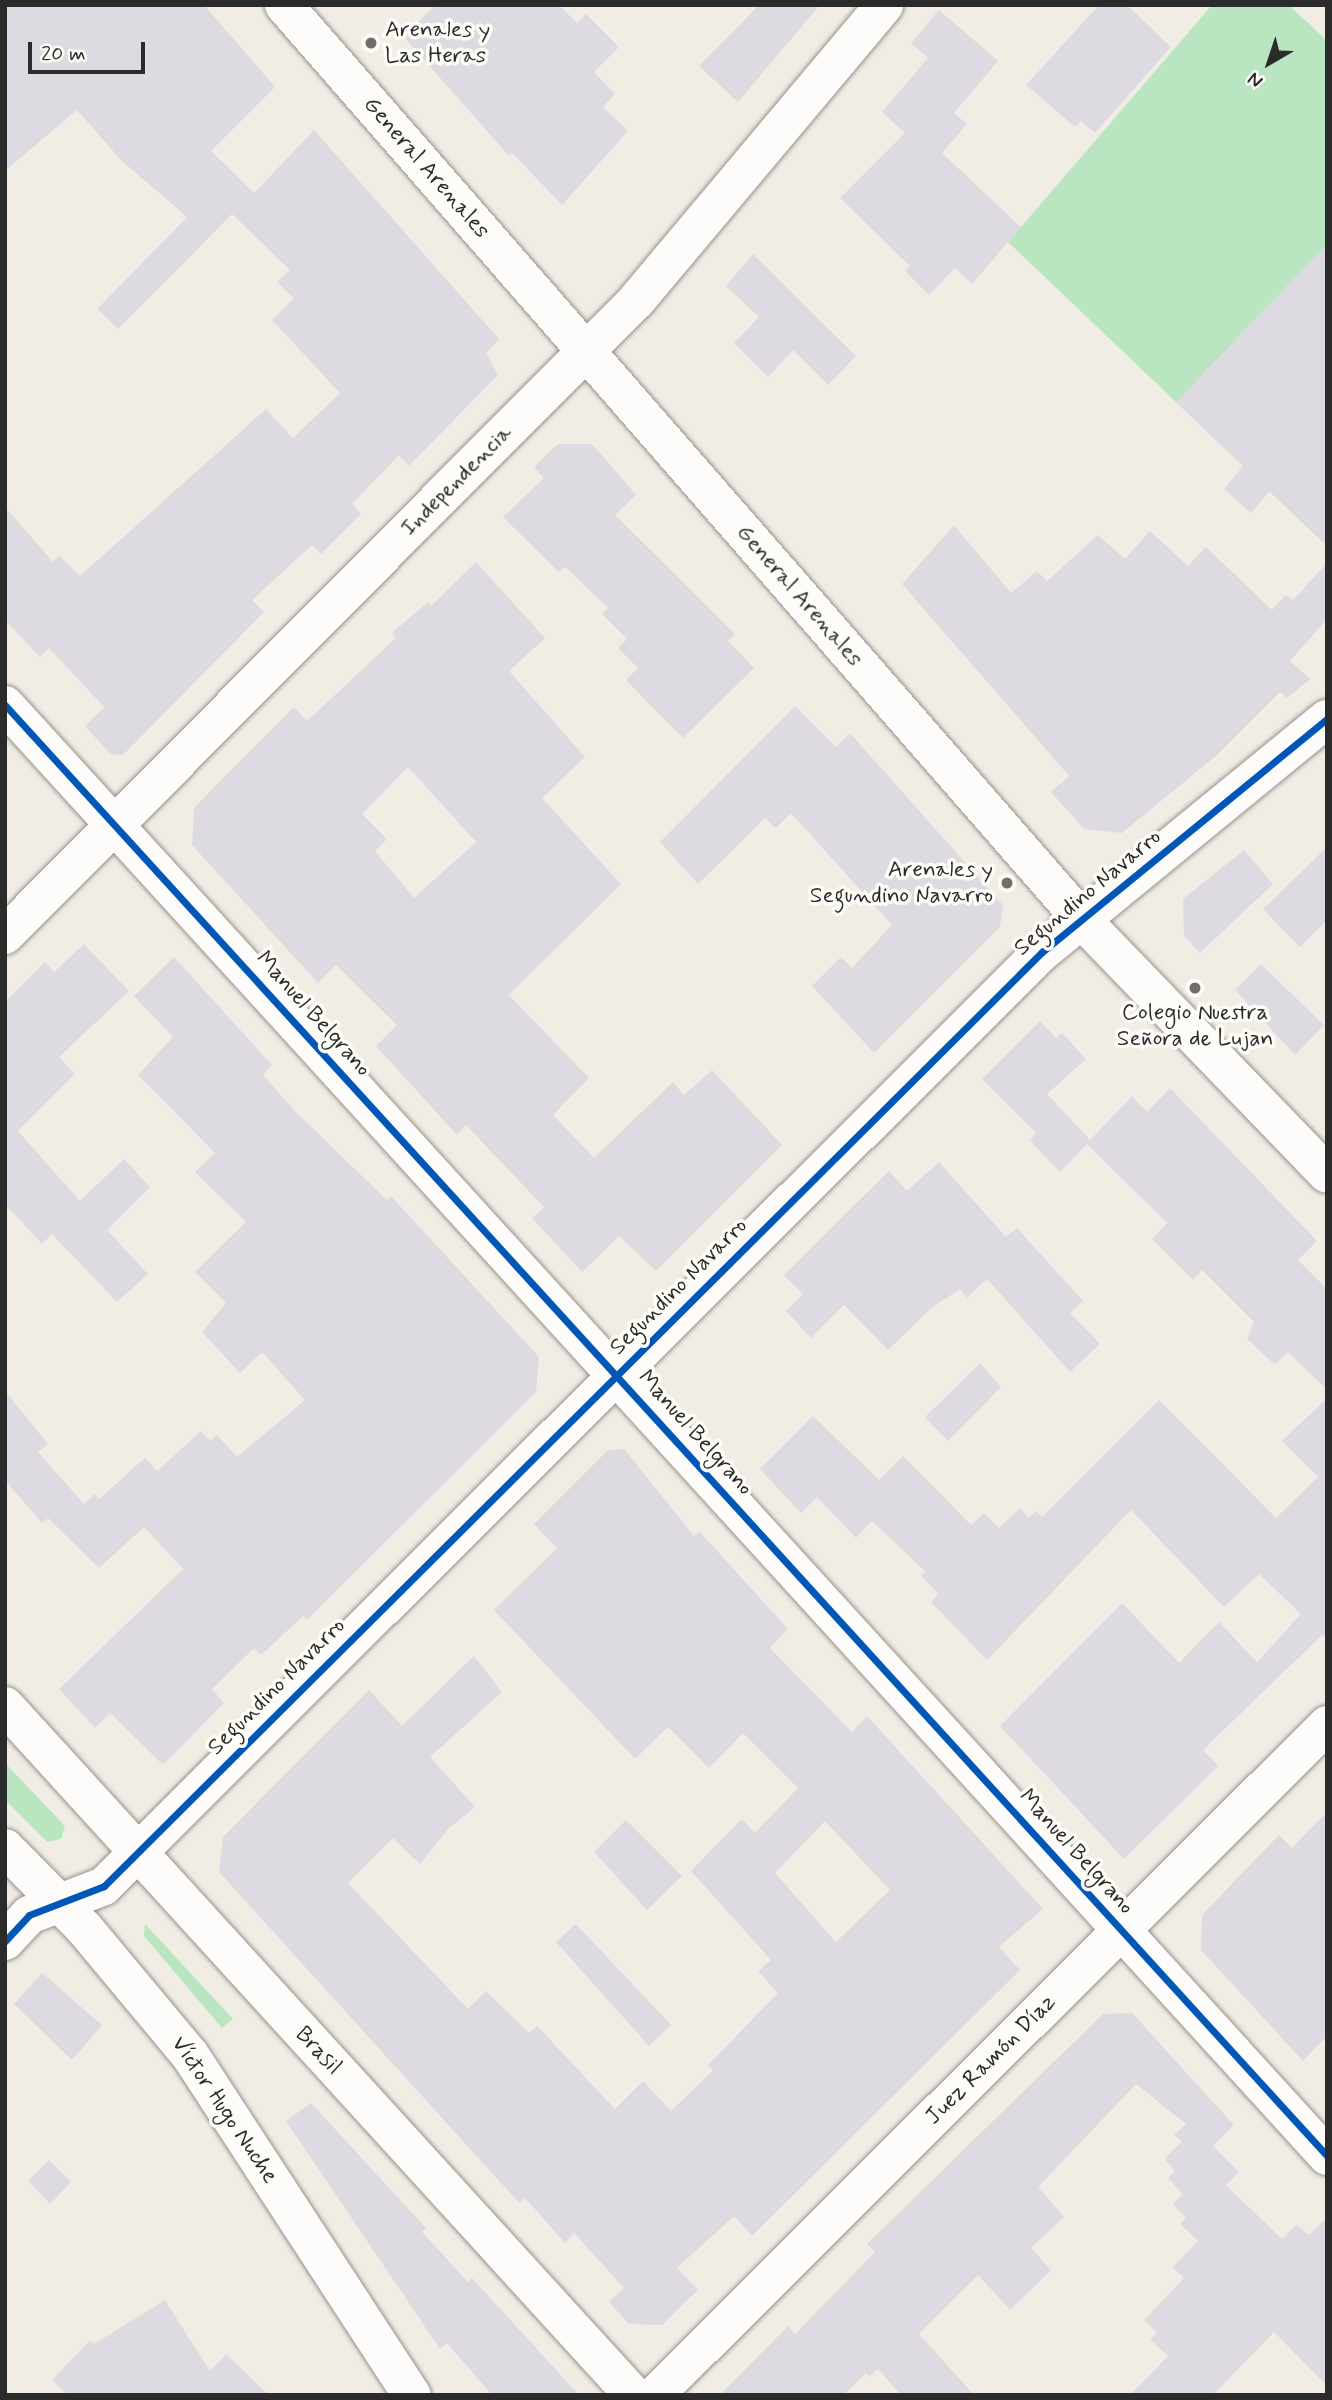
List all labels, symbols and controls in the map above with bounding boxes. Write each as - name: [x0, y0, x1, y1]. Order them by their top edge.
- place label: Arenales y Las Heras: [385, 16, 489, 70]
- scale bar: [32, 28, 149, 72]
- north arrow: [1234, 28, 1304, 98]
- marker: Arenales y Las Heras: [363, 35, 379, 51]
- text: 20 m: [41, 40, 86, 68]
- text: N: [1243, 66, 1268, 93]
- street label: General Arenales: [359, 94, 493, 242]
- street label: Independencia: [396, 420, 518, 542]
- street label: General Arenales: [732, 522, 866, 670]
- street label: Segundino Navarro: [1009, 823, 1167, 963]
- place label: Arenales y Segundino Navarro: [809, 856, 993, 910]
- marker: Arenales y Segundino Navarro: [999, 875, 1015, 891]
- street label: Manuel Belgrano: [249, 946, 377, 1082]
- marker: Colegio Nuestra Señora de Lujan: [1187, 980, 1203, 996]
- place label: Colegio Nuestra Señora de Lujan: [1114, 999, 1276, 1053]
- street label: Segundino Navarro: [604, 1212, 754, 1362]
- street label: Manuel Belgrano: [631, 1365, 759, 1501]
- street label: Segundino Navarro: [202, 1612, 352, 1762]
- street label: Manuel Belgrano: [1012, 1784, 1140, 1920]
- street label: Juez Ramón Díaz: [920, 1989, 1062, 2131]
- street label: Brasil: [289, 2021, 347, 2081]
- street label: Víctor Hugo Nuche: [164, 2030, 284, 2190]

